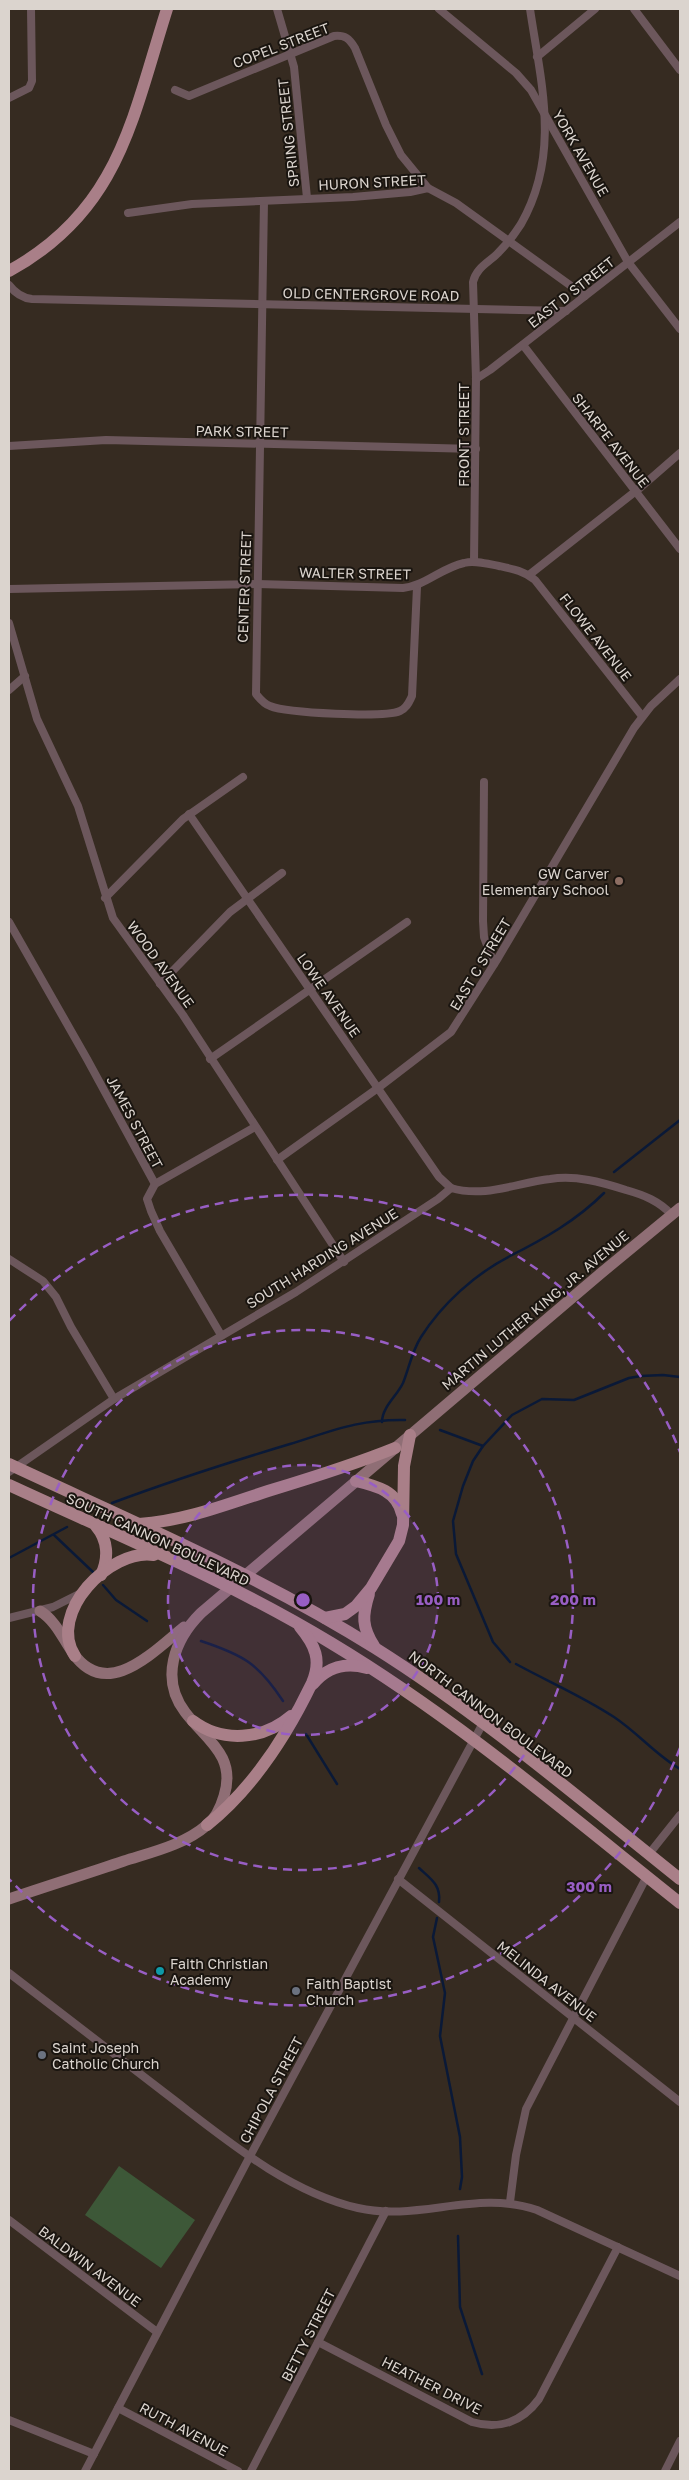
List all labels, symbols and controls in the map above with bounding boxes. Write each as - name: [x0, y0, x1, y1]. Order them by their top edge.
- street label: COPEL STREET: [230, 19, 332, 71]
- street label: SPRING STREET: [274, 78, 302, 188]
- street label: YORK AVENUE: [549, 107, 613, 199]
- street label: HURON STREET: [318, 171, 427, 193]
- street label: EAST D STREET: [524, 253, 618, 331]
- street label: OLD CENTERGROVE ROAD: [282, 284, 460, 304]
- street label: FRONT STREET: [455, 383, 472, 487]
- street label: SHARPE AVENUE: [569, 389, 653, 491]
- street label: PARK STREET: [195, 422, 289, 440]
- street label: CENTER STREET: [234, 530, 254, 643]
- street label: WALTER STREET: [299, 564, 411, 582]
- street label: FLOWE AVENUE: [556, 590, 636, 684]
- place label: GW Carver Elementary School: [482, 865, 610, 898]
- marker: GW Carver Elementary School: [613, 875, 625, 887]
- street label: EAST C STREET: [446, 914, 514, 1013]
- street label: WOOD AVENUE: [124, 917, 198, 1011]
- street label: LOWE AVENUE: [294, 950, 364, 1040]
- street label: JAMES STREET: [103, 1073, 167, 1172]
- street label: SOUTH HARDING AVENUE: [243, 1204, 401, 1312]
- street label: MARTIN LUTHER KING, JR. AVENUE: [438, 1227, 632, 1393]
- street label: SOUTH CANNON BOULEVARD: [64, 1489, 252, 1589]
- text: 100 m: [416, 1590, 460, 1608]
- text: 200 m: [550, 1590, 596, 1608]
- centre of rings: [294, 1591, 312, 1609]
- street label: NORTH CANNON BOULEVARD: [406, 1647, 576, 1781]
- text: 300 m: [566, 1877, 612, 1895]
- street label: MELINDA AVENUE: [494, 1937, 600, 2025]
- place label: Faith Christian Academy: [170, 1955, 268, 1988]
- marker: Faith Christian Academy: [154, 1965, 166, 1977]
- place label: Faith Baptist Church: [306, 1975, 392, 2008]
- marker: Faith Baptist Church: [290, 1985, 302, 1997]
- street label: CHIPOLA STREET: [236, 2034, 306, 2146]
- place label: Saint Joseph Catholic Church: [52, 2039, 159, 2072]
- marker: Saint Joseph Catholic Church: [36, 2049, 48, 2061]
- street label: BALDWIN AVENUE: [36, 2222, 144, 2310]
- street label: BETTY STREET: [277, 2286, 339, 2384]
- street label: HEATHER DRIVE: [379, 2352, 485, 2418]
- street label: RUTH AVENUE: [137, 2399, 231, 2459]

